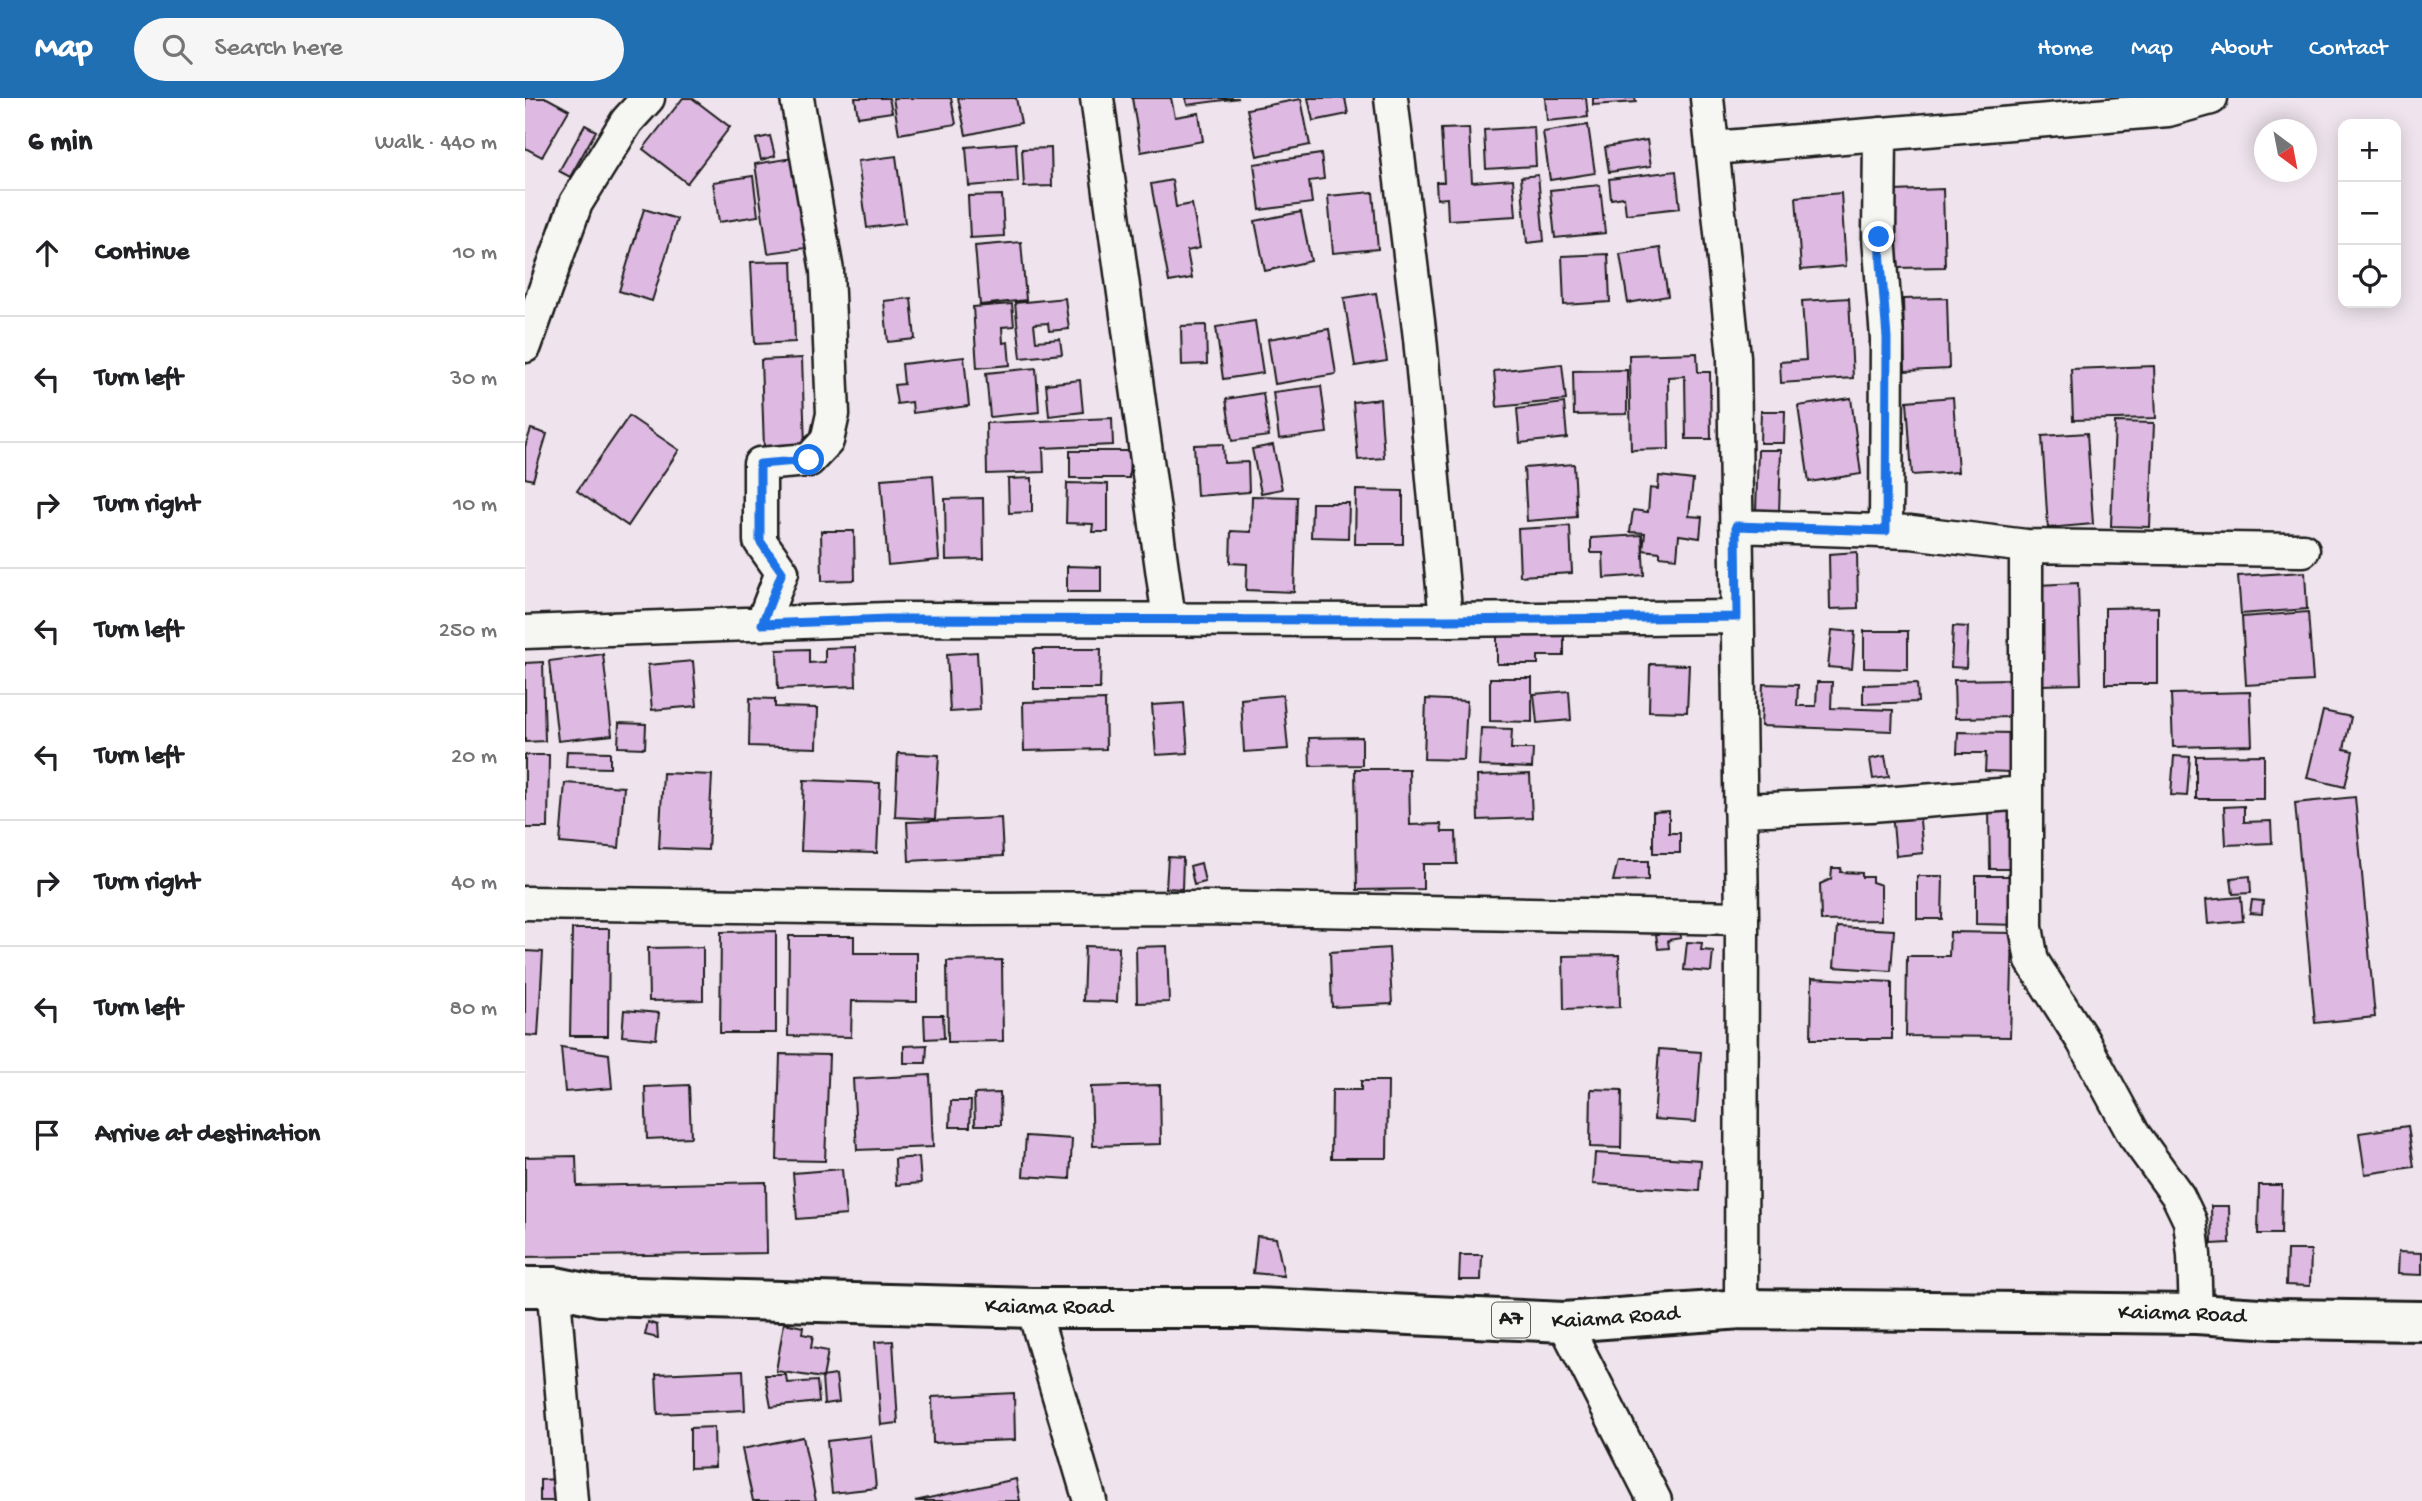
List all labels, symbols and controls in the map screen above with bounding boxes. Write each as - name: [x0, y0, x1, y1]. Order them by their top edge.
- search box: [134, 18, 624, 81]
- text: Map: [35, 30, 92, 68]
- icon: search: [158, 30, 196, 68]
- text: Search here: [214, 34, 343, 65]
- text: Home: [2037, 35, 2093, 64]
- text: Map: [2131, 35, 2173, 64]
- text: About: [2211, 35, 2271, 64]
- text: Contact: [2309, 35, 2387, 64]
- north arrow: [2254, 119, 2317, 182]
- map controls: [2338, 119, 2401, 308]
- button: +: [2338, 119, 2401, 182]
- text: 6 min: [28, 126, 92, 161]
- text: Walk · 440 m: [375, 130, 497, 157]
- button: −: [2338, 182, 2401, 245]
- route end: [1863, 221, 1894, 252]
- icon: ahead: [28, 234, 66, 272]
- text: Continue: [95, 238, 189, 269]
- text: 10 m: [453, 240, 497, 267]
- button: locate: [2338, 245, 2401, 308]
- icon: left: [28, 360, 66, 398]
- text: Turn left: [95, 364, 183, 395]
- text: 30 m: [450, 366, 497, 393]
- route start: [793, 444, 824, 475]
- icon: right: [28, 486, 66, 524]
- text: Turn right: [95, 490, 199, 521]
- text: 10 m: [453, 492, 497, 519]
- icon: left: [28, 612, 66, 650]
- text: Turn left: [95, 616, 183, 647]
- text: 250 m: [439, 618, 497, 645]
- icon: left: [28, 738, 66, 776]
- text: Turn left: [95, 742, 183, 773]
- text: 20 m: [451, 744, 497, 771]
- icon: right: [28, 864, 66, 902]
- text: Turn right: [95, 868, 199, 899]
- text: 40 m: [451, 870, 497, 897]
- icon: left: [28, 990, 66, 1028]
- text: Turn left: [95, 994, 183, 1025]
- text: 80 m: [450, 996, 497, 1023]
- icon: arrive: [28, 1116, 66, 1154]
- text: Arrive at destination: [95, 1120, 320, 1151]
- street label: Kaiama Road: [985, 1293, 1114, 1322]
- street label: Kaiama Road: [1551, 1300, 1682, 1336]
- street label: Kaiama Road: [2118, 1300, 2248, 1331]
- road number: A7: [1492, 1302, 1530, 1338]

